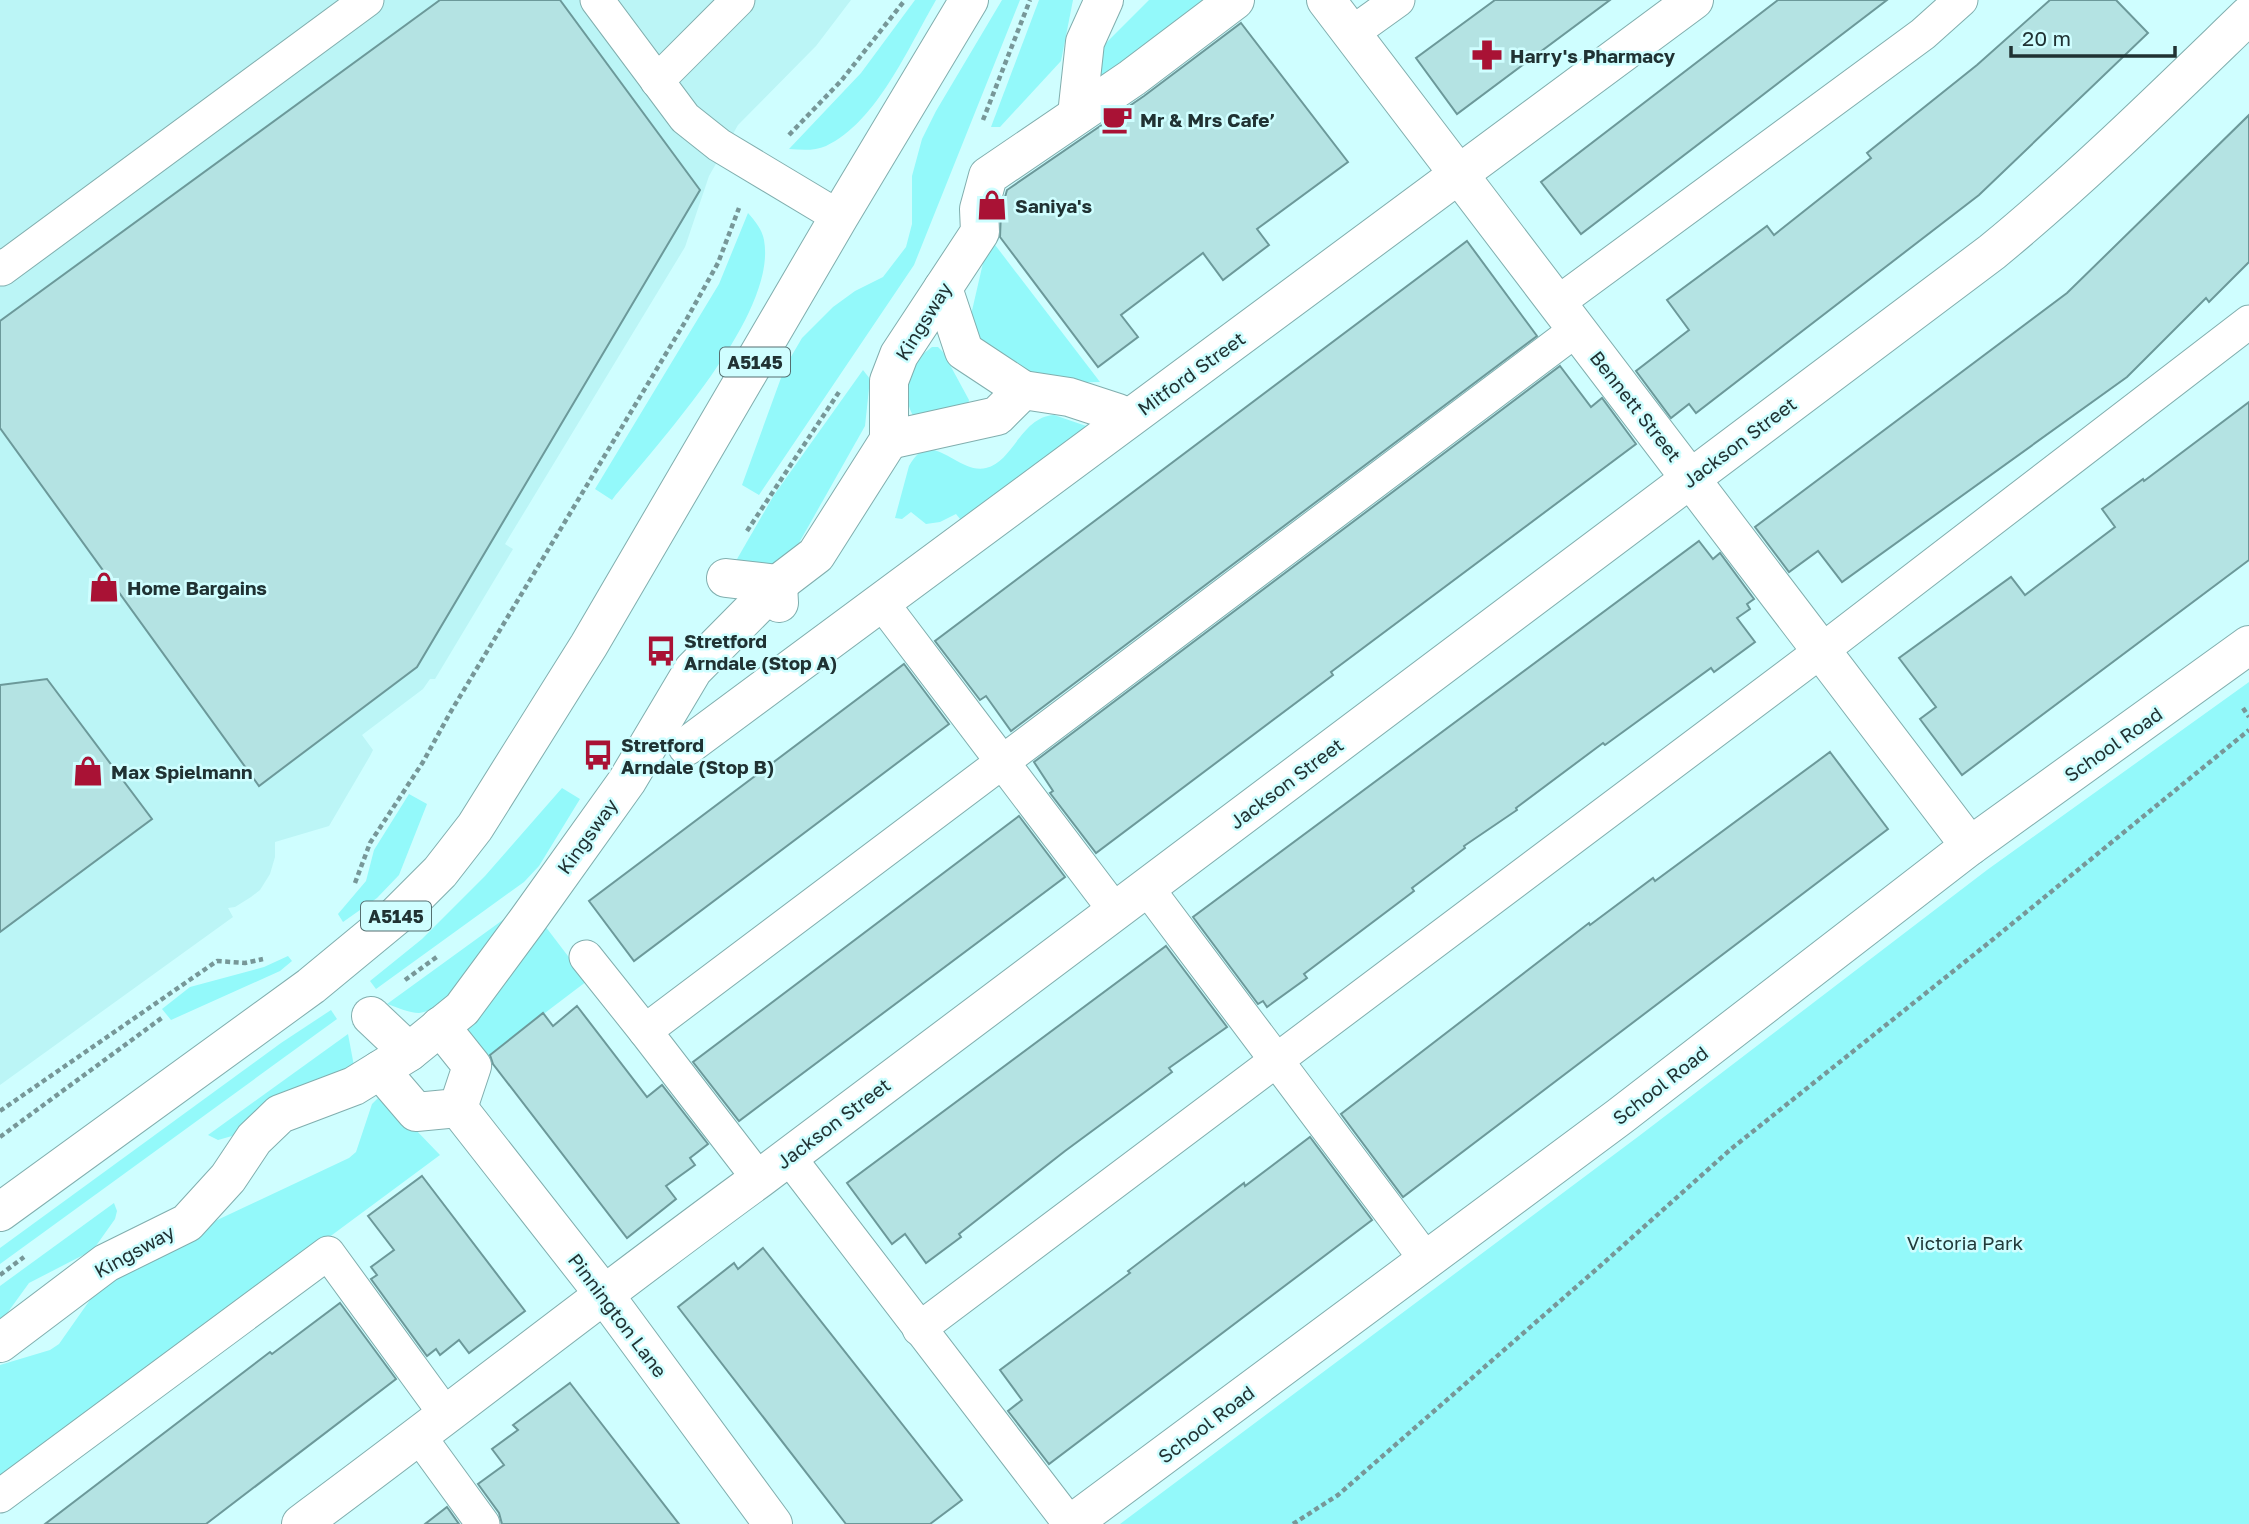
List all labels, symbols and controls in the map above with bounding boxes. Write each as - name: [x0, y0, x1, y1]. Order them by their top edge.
- scale bar: [2011, 14, 2176, 58]
- text: 20 m: [2022, 25, 2071, 51]
- pharmacy icon: Harry's Pharmacy: [1470, 38, 1504, 72]
- place label: Harry's Pharmacy: [1510, 44, 1676, 67]
- cafe icon: Mr & Mrs Cafe’: [1100, 102, 1134, 136]
- place label: Mr & Mrs Cafe’: [1140, 108, 1275, 131]
- shop icon: Saniya's: [975, 188, 1009, 222]
- place label: Saniya's: [1015, 194, 1093, 217]
- street label: Kingsway: [890, 277, 956, 364]
- street label: Mitford Street: [1133, 326, 1249, 420]
- street label: Bennett Street: [1586, 346, 1686, 466]
- road number: A5145: [720, 348, 790, 376]
- street label: Jackson Street: [1678, 392, 1800, 492]
- shop icon: Home Bargains: [87, 570, 121, 604]
- place label: Home Bargains: [127, 576, 267, 599]
- place label: Stretford Arndale (Stop A): [684, 629, 837, 674]
- bus stop icon: Stretford Arndale (Stop A): [644, 634, 678, 668]
- street label: School Road: [2060, 702, 2166, 786]
- place label: Stretford Arndale (Stop B): [621, 733, 774, 778]
- street label: Jackson Street: [1225, 733, 1347, 833]
- bus stop icon: Stretford Arndale (Stop B): [581, 738, 615, 772]
- shop icon: Max Spielmann: [71, 754, 105, 788]
- place label: Max Spielmann: [111, 760, 253, 783]
- street label: Kingsway: [552, 793, 622, 878]
- road number: A5145: [361, 902, 431, 931]
- street label: School Road: [1608, 1041, 1712, 1129]
- street label: Jackson Street: [772, 1073, 894, 1173]
- street label: Kingsway: [90, 1220, 178, 1282]
- park label: Victoria Park: [1907, 1231, 2023, 1254]
- street label: Pinnington Lane: [564, 1248, 672, 1382]
- street label: School Road: [1153, 1380, 1259, 1468]

